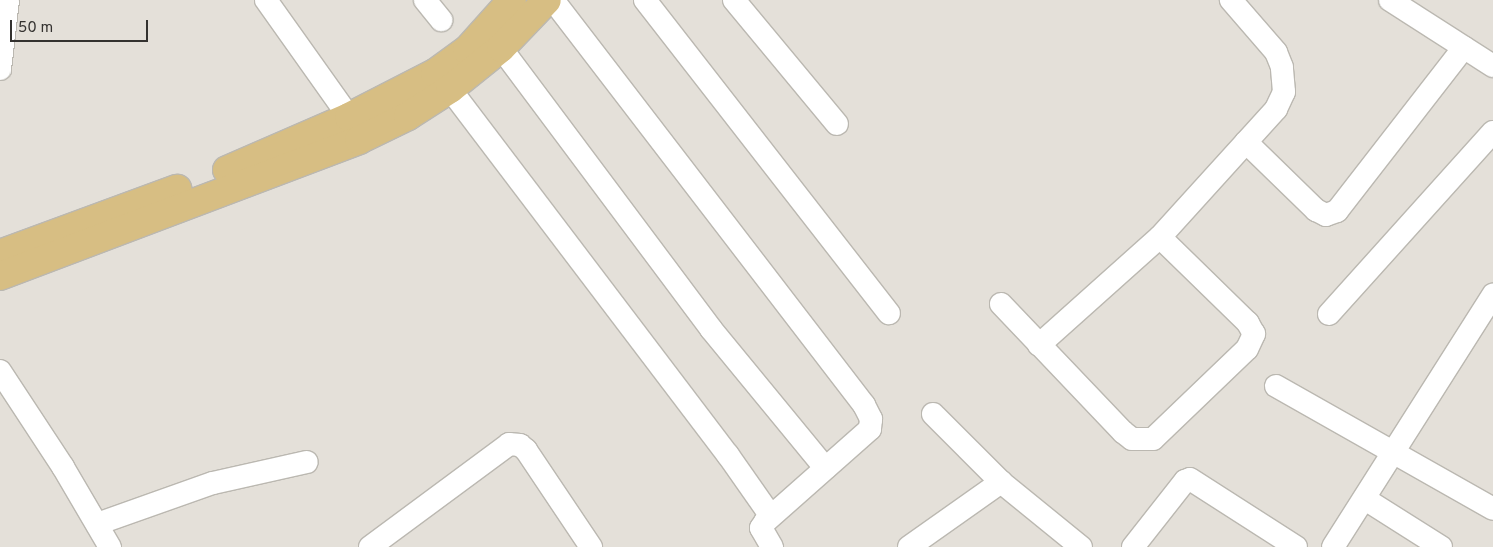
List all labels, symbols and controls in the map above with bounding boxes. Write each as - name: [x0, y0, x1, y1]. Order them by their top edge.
- scale bar: [12, 10, 150, 42]
- text: 50 m: [18, 19, 53, 38]

